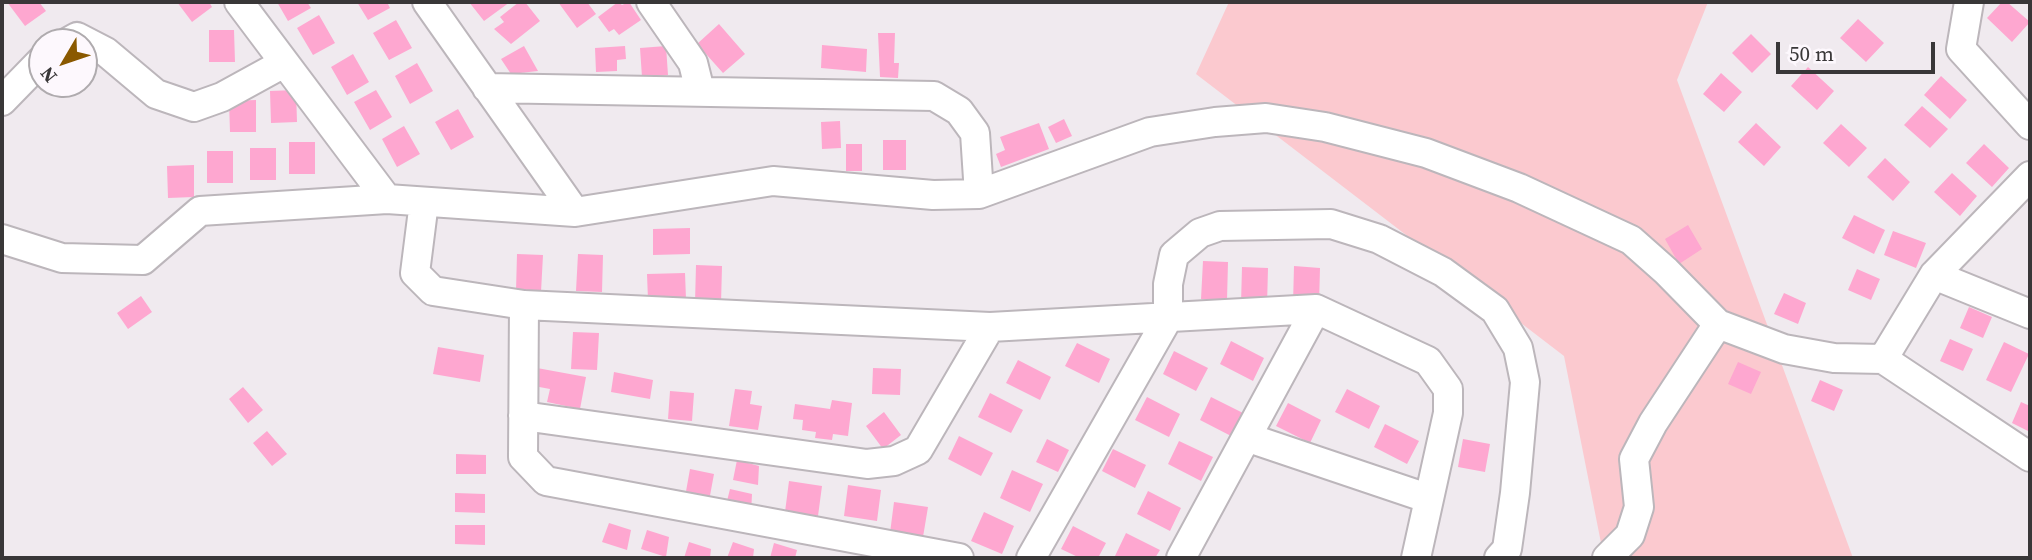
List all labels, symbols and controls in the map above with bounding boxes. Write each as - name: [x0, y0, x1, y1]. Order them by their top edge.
- north arrow: [28, 28, 98, 98]
- scale bar: [1780, 28, 1939, 72]
- text: 50 m: [1789, 39, 1834, 68]
- text: N: [34, 61, 63, 89]

